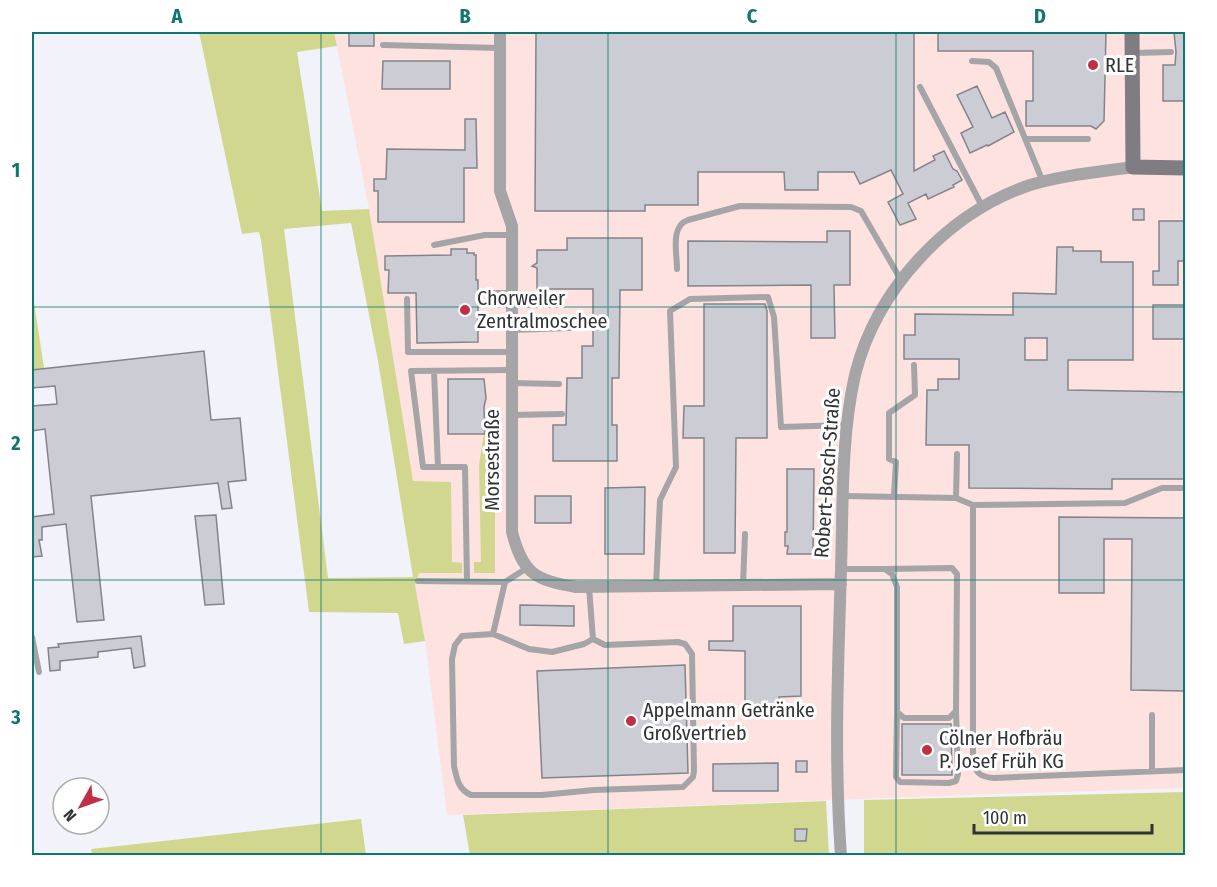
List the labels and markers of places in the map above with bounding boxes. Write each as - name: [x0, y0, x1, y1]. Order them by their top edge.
- place label: RLE: [1105, 53, 1134, 77]
- marker: RLE: [1086, 58, 1100, 72]
- place label: Chorweiler Zentralmoschee: [477, 286, 608, 333]
- marker: Chorweiler Zentralmoschee: [458, 303, 472, 317]
- place label: Appelmann Getränke Großvertrieb: [643, 698, 815, 745]
- marker: Appelmann Getränke Großvertrieb: [624, 714, 638, 728]
- place label: Cölner Hofbräu P. Josef Früh KG: [939, 726, 1064, 773]
- marker: Cölner Hofbräu P. Josef Früh KG: [920, 743, 934, 757]

